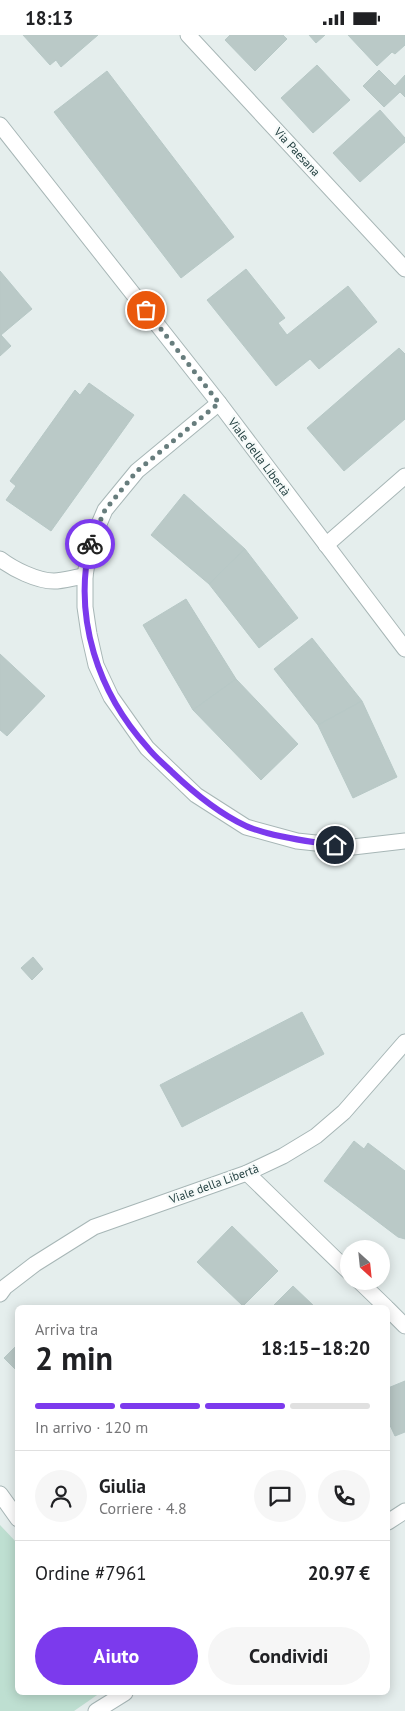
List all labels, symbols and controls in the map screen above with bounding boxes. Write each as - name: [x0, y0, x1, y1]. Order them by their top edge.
- text: 18:13: [25, 6, 73, 30]
- street label: Via Paesana: [270, 123, 324, 179]
- pin: [125, 289, 167, 331]
- icon: bag: [132, 296, 160, 324]
- street label: Viale della Libertà: [225, 414, 294, 499]
- courier: [65, 519, 115, 569]
- icon: bike: [76, 530, 104, 558]
- pin: [314, 824, 356, 866]
- icon: home: [321, 831, 349, 859]
- street label: Viale della Libertà: [166, 1160, 261, 1207]
- north arrow: [340, 1240, 390, 1290]
- map controls: [340, 1240, 390, 1290]
- text: Arriva tra: [35, 1319, 98, 1339]
- text: 18:15–18:20: [261, 1336, 370, 1360]
- text: 2 min: [35, 1337, 113, 1379]
- text: In arrivo · 120 m: [35, 1417, 148, 1437]
- button: person: [35, 1470, 87, 1522]
- button: chat: [254, 1470, 306, 1522]
- button: phone: [318, 1470, 370, 1522]
- text: Giulia: [99, 1474, 146, 1498]
- text: Corriere · 4.8: [99, 1498, 187, 1518]
- text: Ordine #7961: [35, 1561, 147, 1585]
- text: 20.97 €: [308, 1561, 370, 1585]
- button: Aiuto: [35, 1627, 198, 1685]
- button: Condividi: [208, 1627, 370, 1685]

